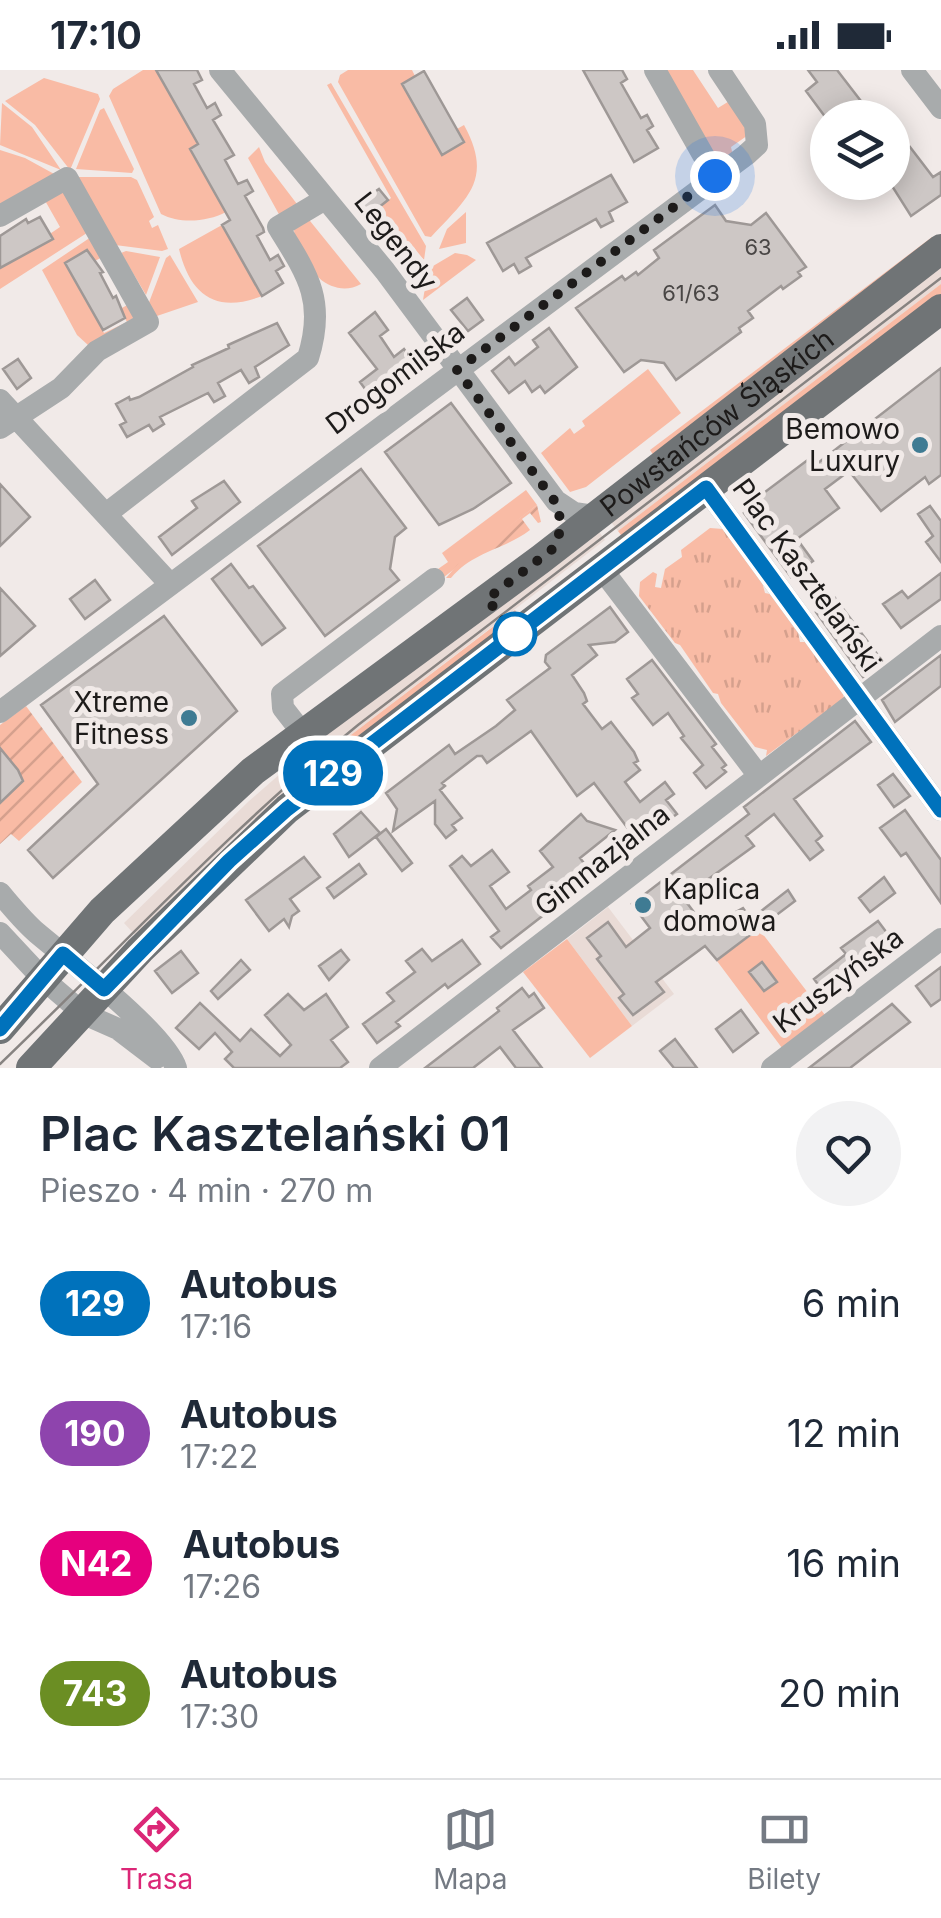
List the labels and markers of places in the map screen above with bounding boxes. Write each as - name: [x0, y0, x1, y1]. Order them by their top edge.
- place label: Bemowo Luxury: [785, 412, 900, 478]
- marker: Bemowo Luxury: [909, 434, 931, 456]
- unlabelled marker: [494, 613, 536, 655]
- place label: Xtreme Fitness: [73, 685, 169, 751]
- marker: Xtreme Fitness: [178, 707, 200, 729]
- place label: Kaplica domowa: [663, 872, 776, 938]
- marker: Kaplica domowa: [632, 894, 654, 916]

